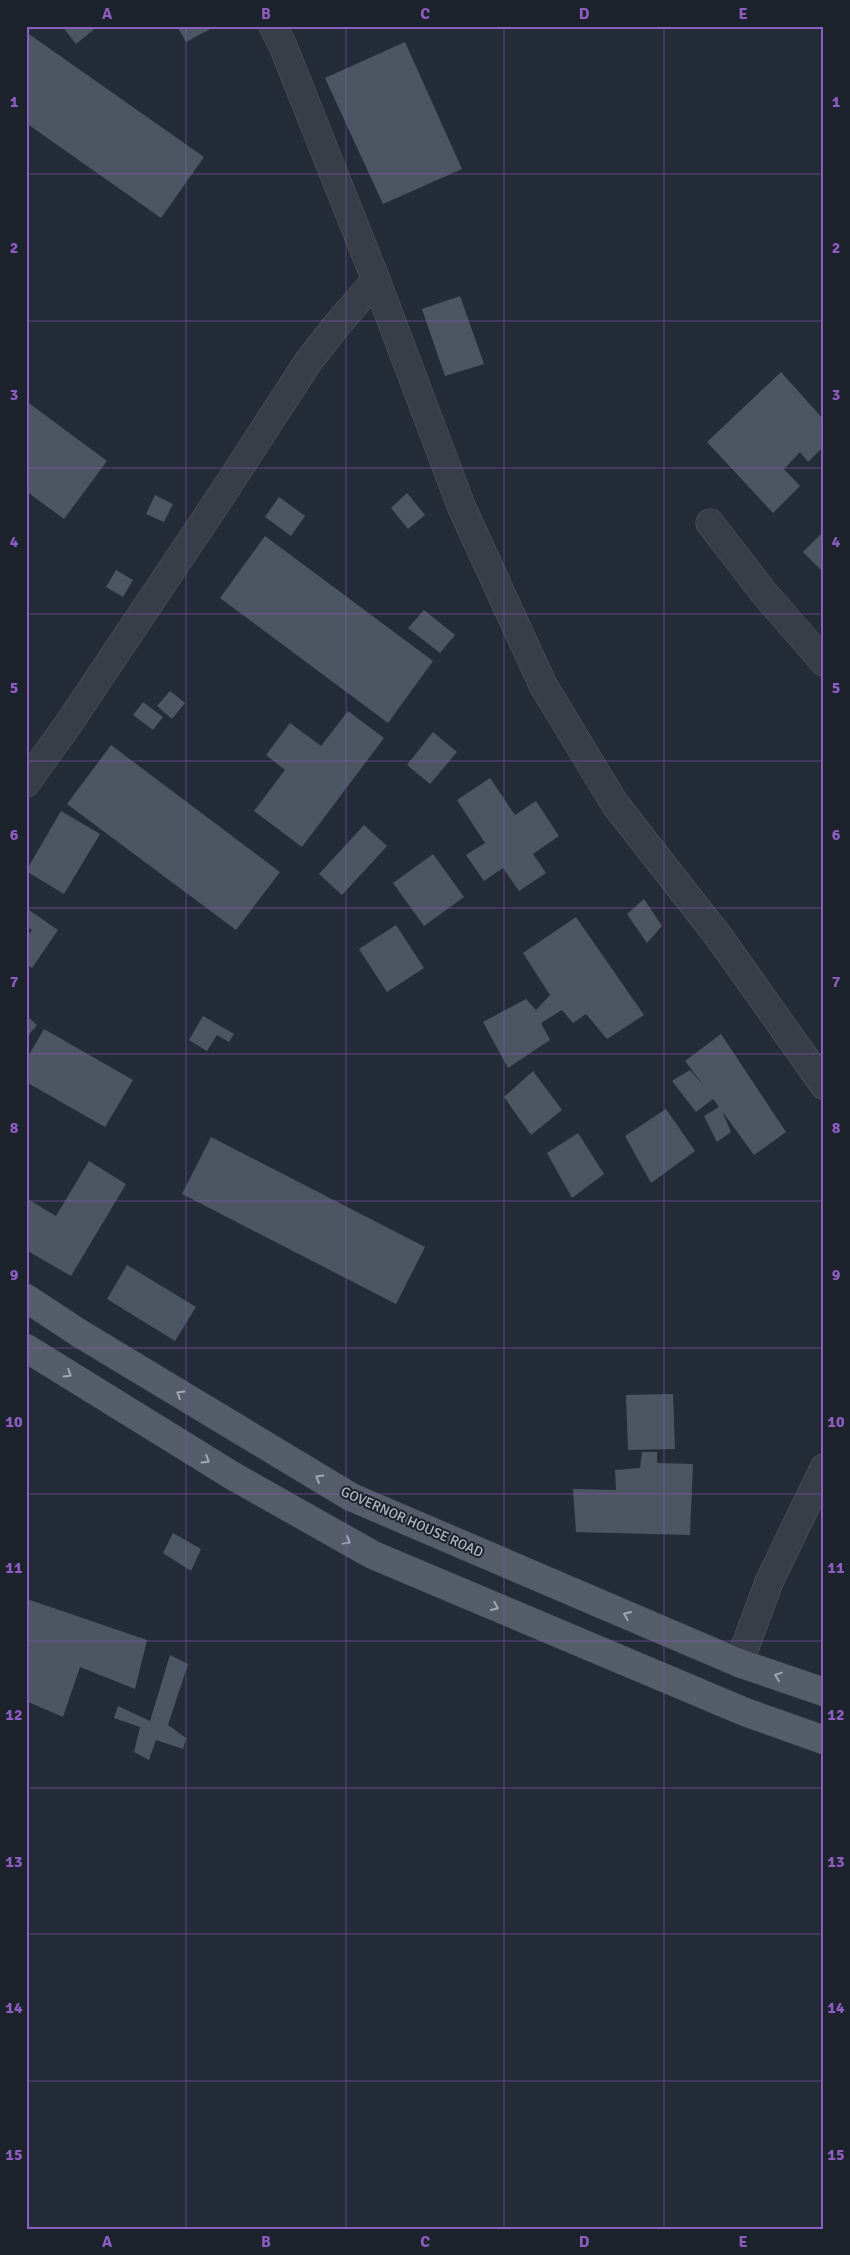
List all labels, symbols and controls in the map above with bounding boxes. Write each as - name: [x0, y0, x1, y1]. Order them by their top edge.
- text: A: [102, 4, 113, 24]
- text: B: [261, 4, 271, 24]
- text: C: [420, 4, 430, 24]
- text: D: [579, 4, 590, 24]
- text: E: [738, 4, 748, 24]
- text: 1: [10, 92, 19, 112]
- text: 1: [832, 92, 841, 112]
- text: 2: [10, 238, 18, 258]
- text: 2: [832, 238, 840, 258]
- text: 3: [10, 385, 18, 405]
- text: 3: [832, 385, 840, 405]
- text: 4: [10, 532, 19, 552]
- text: 4: [832, 532, 841, 552]
- text: 5: [10, 678, 18, 698]
- text: 5: [832, 678, 840, 698]
- text: 6: [10, 825, 19, 845]
- text: 6: [832, 825, 841, 845]
- text: 7: [10, 972, 19, 992]
- text: 7: [832, 972, 841, 992]
- text: 8: [10, 1118, 19, 1138]
- text: 8: [832, 1118, 841, 1138]
- text: 9: [10, 1265, 19, 1285]
- text: 9: [832, 1265, 841, 1285]
- one-way arrow: [62, 1368, 71, 1377]
- one-way arrow: [176, 1391, 185, 1401]
- text: 10: [5, 1412, 23, 1432]
- text: 10: [827, 1412, 845, 1432]
- one-way arrow: [200, 1453, 209, 1463]
- one-way arrow: [315, 1475, 324, 1485]
- street label: GOVERNOR HOUSE ROAD: [338, 1483, 486, 1561]
- one-way arrow: [341, 1534, 350, 1544]
- text: 11: [5, 1558, 23, 1578]
- text: 11: [827, 1558, 845, 1578]
- one-way arrow: [490, 1600, 499, 1611]
- one-way arrow: [623, 1611, 632, 1622]
- one-way arrow: [774, 1672, 782, 1682]
- text: 12: [5, 1705, 23, 1725]
- text: 12: [827, 1705, 845, 1725]
- text: 13: [5, 1852, 23, 1872]
- text: 13: [827, 1852, 845, 1872]
- text: 14: [5, 1998, 23, 2018]
- text: 14: [827, 1998, 845, 2018]
- text: 15: [5, 2145, 23, 2165]
- text: 15: [827, 2145, 845, 2165]
- text: A: [102, 2232, 113, 2252]
- text: B: [261, 2232, 271, 2252]
- text: C: [420, 2232, 430, 2252]
- text: D: [579, 2232, 590, 2252]
- text: E: [738, 2232, 748, 2252]

